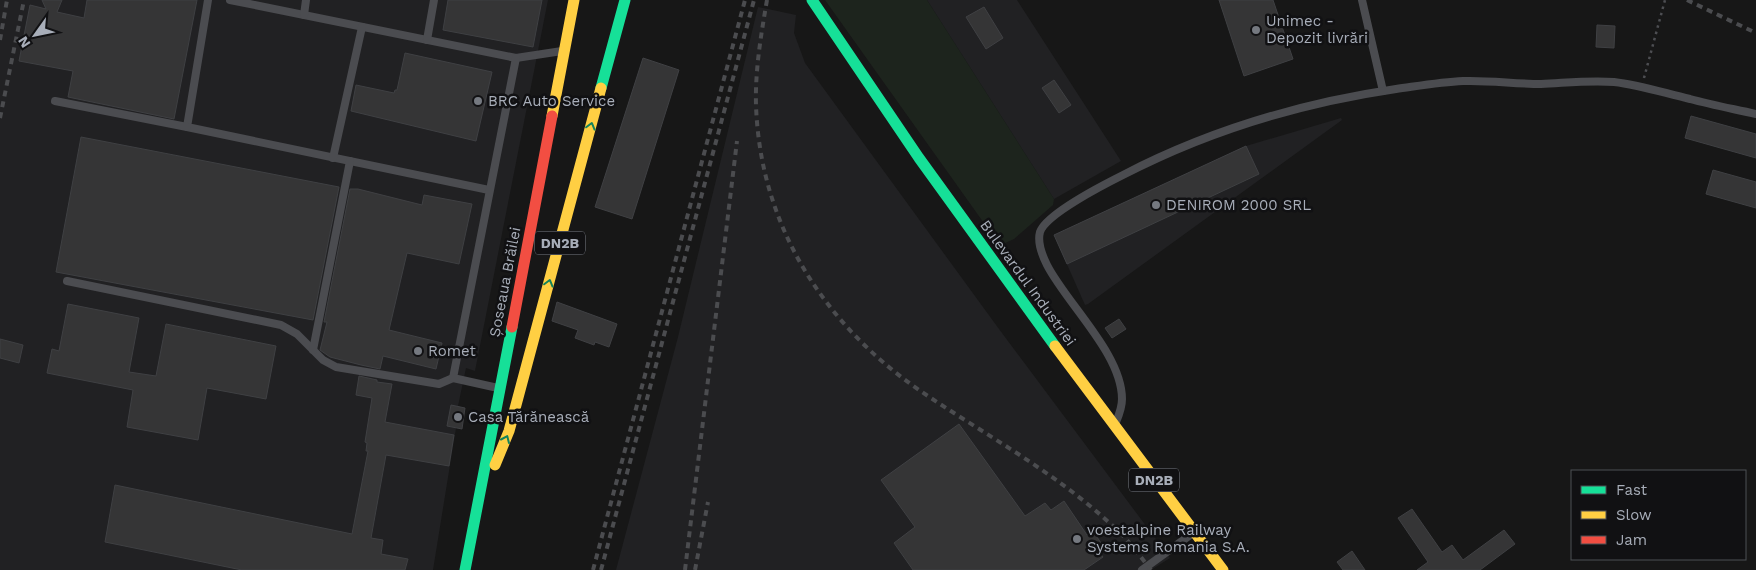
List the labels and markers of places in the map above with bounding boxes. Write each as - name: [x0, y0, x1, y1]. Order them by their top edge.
- place label: Unimec - Depozit livrări: [1266, 12, 1368, 47]
- marker: Unimec - Depozit livrări: [1250, 24, 1262, 36]
- place label: BRC Auto Service: [488, 92, 615, 110]
- marker: BRC Auto Service: [472, 95, 484, 107]
- place label: DENIROM 2000 SRL: [1166, 196, 1311, 214]
- marker: DENIROM 2000 SRL: [1150, 199, 1162, 211]
- place label: Romet: [428, 342, 476, 360]
- marker: Romet: [412, 345, 424, 357]
- place label: Casa Tărănească: [468, 408, 590, 426]
- marker: Casa Tărănească: [452, 411, 464, 423]
- place label: voestalpine Railway Systems Romania S.A.: [1087, 521, 1250, 556]
- marker: voestalpine Railway Systems Romania S.A.: [1071, 533, 1083, 545]

